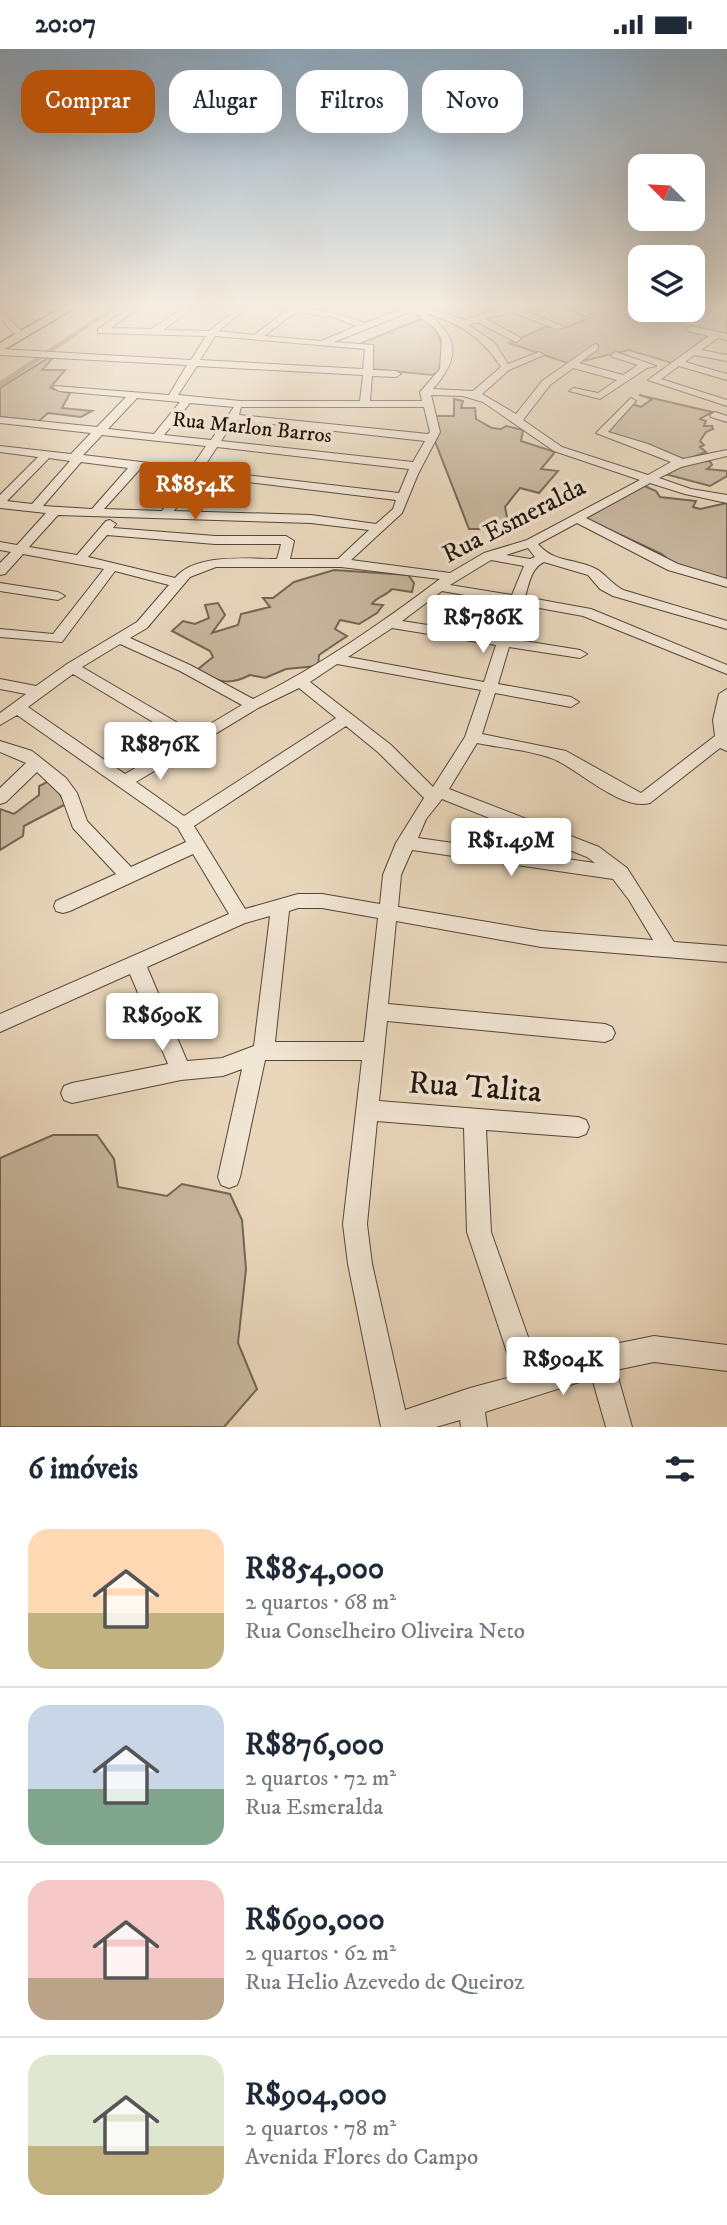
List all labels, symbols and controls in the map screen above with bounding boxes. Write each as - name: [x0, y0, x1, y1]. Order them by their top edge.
- text: 20:07: [35, 8, 96, 41]
- chip: Comprar: [21, 70, 155, 133]
- chip: Alugar: [169, 70, 282, 133]
- chip: Filtros: [296, 70, 408, 133]
- chip: Novo: [422, 70, 523, 133]
- north arrow: [628, 154, 705, 231]
- map controls: [628, 154, 705, 322]
- button: layers: [628, 245, 705, 322]
- street label: Rua Marlon Barros: [171, 407, 333, 449]
- pin: R$854K: [138, 463, 252, 522]
- text: R$854K: [156, 470, 234, 499]
- street label: Rua Esmeralda: [437, 471, 591, 571]
- pin: R$786K: [426, 595, 540, 655]
- text: R$786K: [443, 603, 523, 632]
- pin: R$876K: [103, 723, 217, 782]
- text: R$876K: [120, 730, 200, 759]
- pin: R$1.49M: [446, 819, 576, 878]
- text: R$1.49M: [467, 826, 555, 855]
- pin: R$690K: [105, 993, 219, 1053]
- text: R$690K: [122, 1001, 202, 1030]
- street label: Rua Talita: [407, 1063, 544, 1113]
- pin: R$904K: [506, 1337, 620, 1397]
- text: R$904K: [522, 1345, 604, 1374]
- icon: filters: [661, 1450, 699, 1488]
- text: 6 imóveis: [28, 1451, 138, 1488]
- text: R$854,000: [245, 1551, 384, 1588]
- icon: home: [84, 1557, 168, 1641]
- text: 2 quartos · 68 m²: [245, 1588, 396, 1617]
- text: Rua Conselheiro Oliveira Neto: [245, 1617, 525, 1646]
- text: R$876,000: [245, 1727, 384, 1764]
- icon: home: [84, 1733, 168, 1817]
- text: 2 quartos · 72 m²: [245, 1764, 396, 1793]
- text: Rua Esmeralda: [245, 1793, 383, 1822]
- text: R$690,000: [245, 1902, 385, 1939]
- icon: home: [84, 1908, 168, 1992]
- text: 2 quartos · 62 m²: [245, 1939, 396, 1968]
- text: Rua Helio Azevedo de Queiroz: [245, 1968, 524, 1997]
- text: R$904,000: [245, 2077, 387, 2114]
- icon: home: [84, 2083, 168, 2167]
- text: 2 quartos · 78 m²: [245, 2114, 396, 2143]
- text: Avenida Flores do Campo: [245, 2143, 478, 2172]

